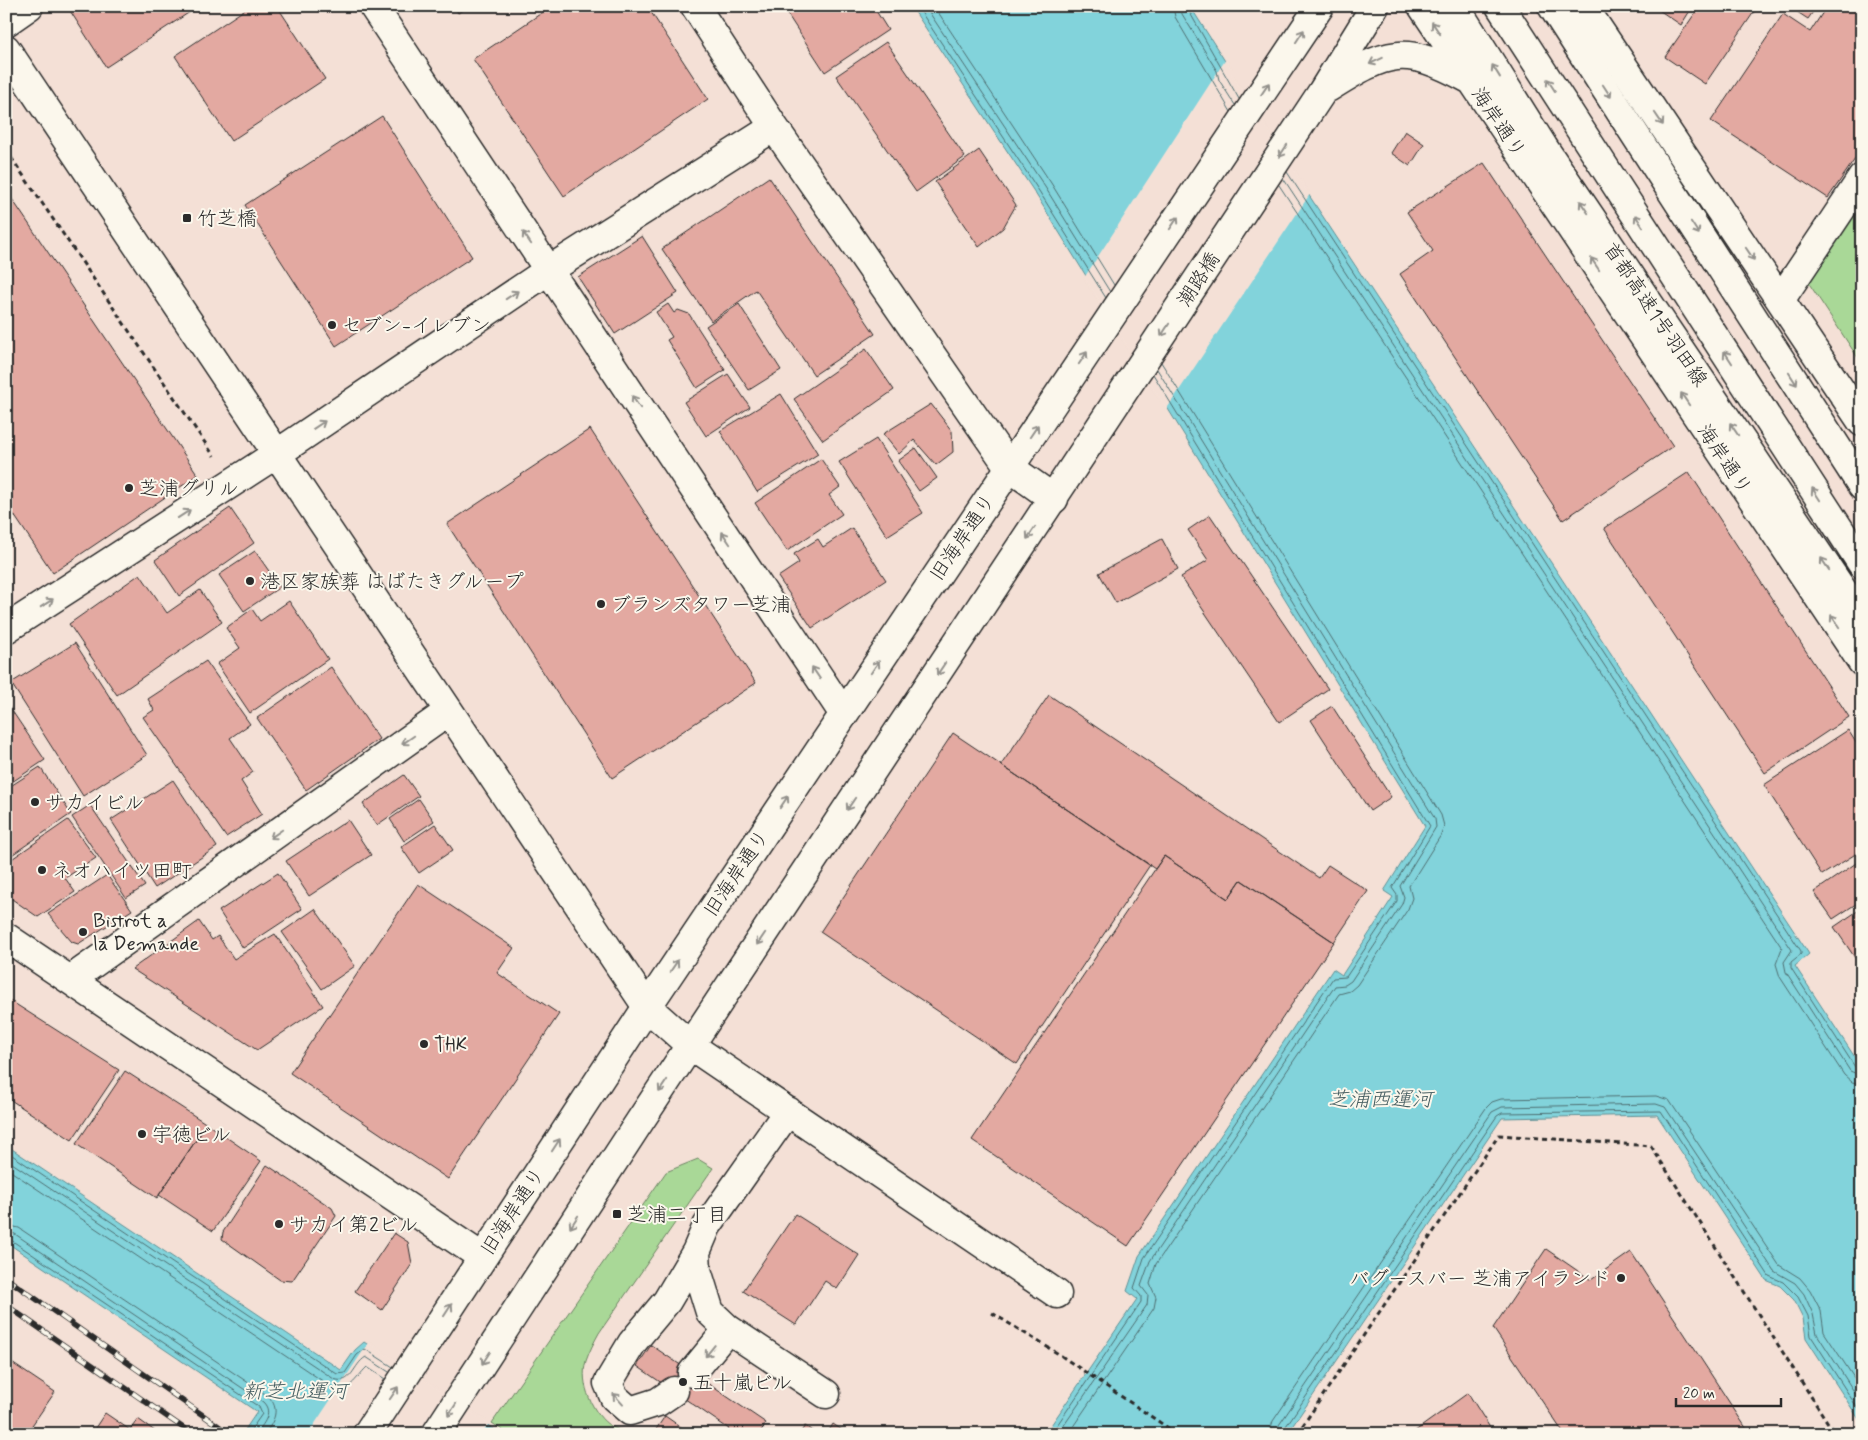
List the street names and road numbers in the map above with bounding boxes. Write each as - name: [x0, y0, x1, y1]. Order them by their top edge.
- street label: 海岸通り: [1464, 82, 1531, 164]
- street label: 首都高速1号羽田線: [1596, 237, 1713, 392]
- street label: 潮路橋: [1172, 247, 1227, 312]
- street label: 海岸通り: [1690, 419, 1757, 501]
- street label: 旧海岸通り: [924, 489, 1002, 587]
- street label: 旧海岸通り: [698, 825, 776, 923]
- street label: 旧海岸通り: [475, 1163, 552, 1261]

